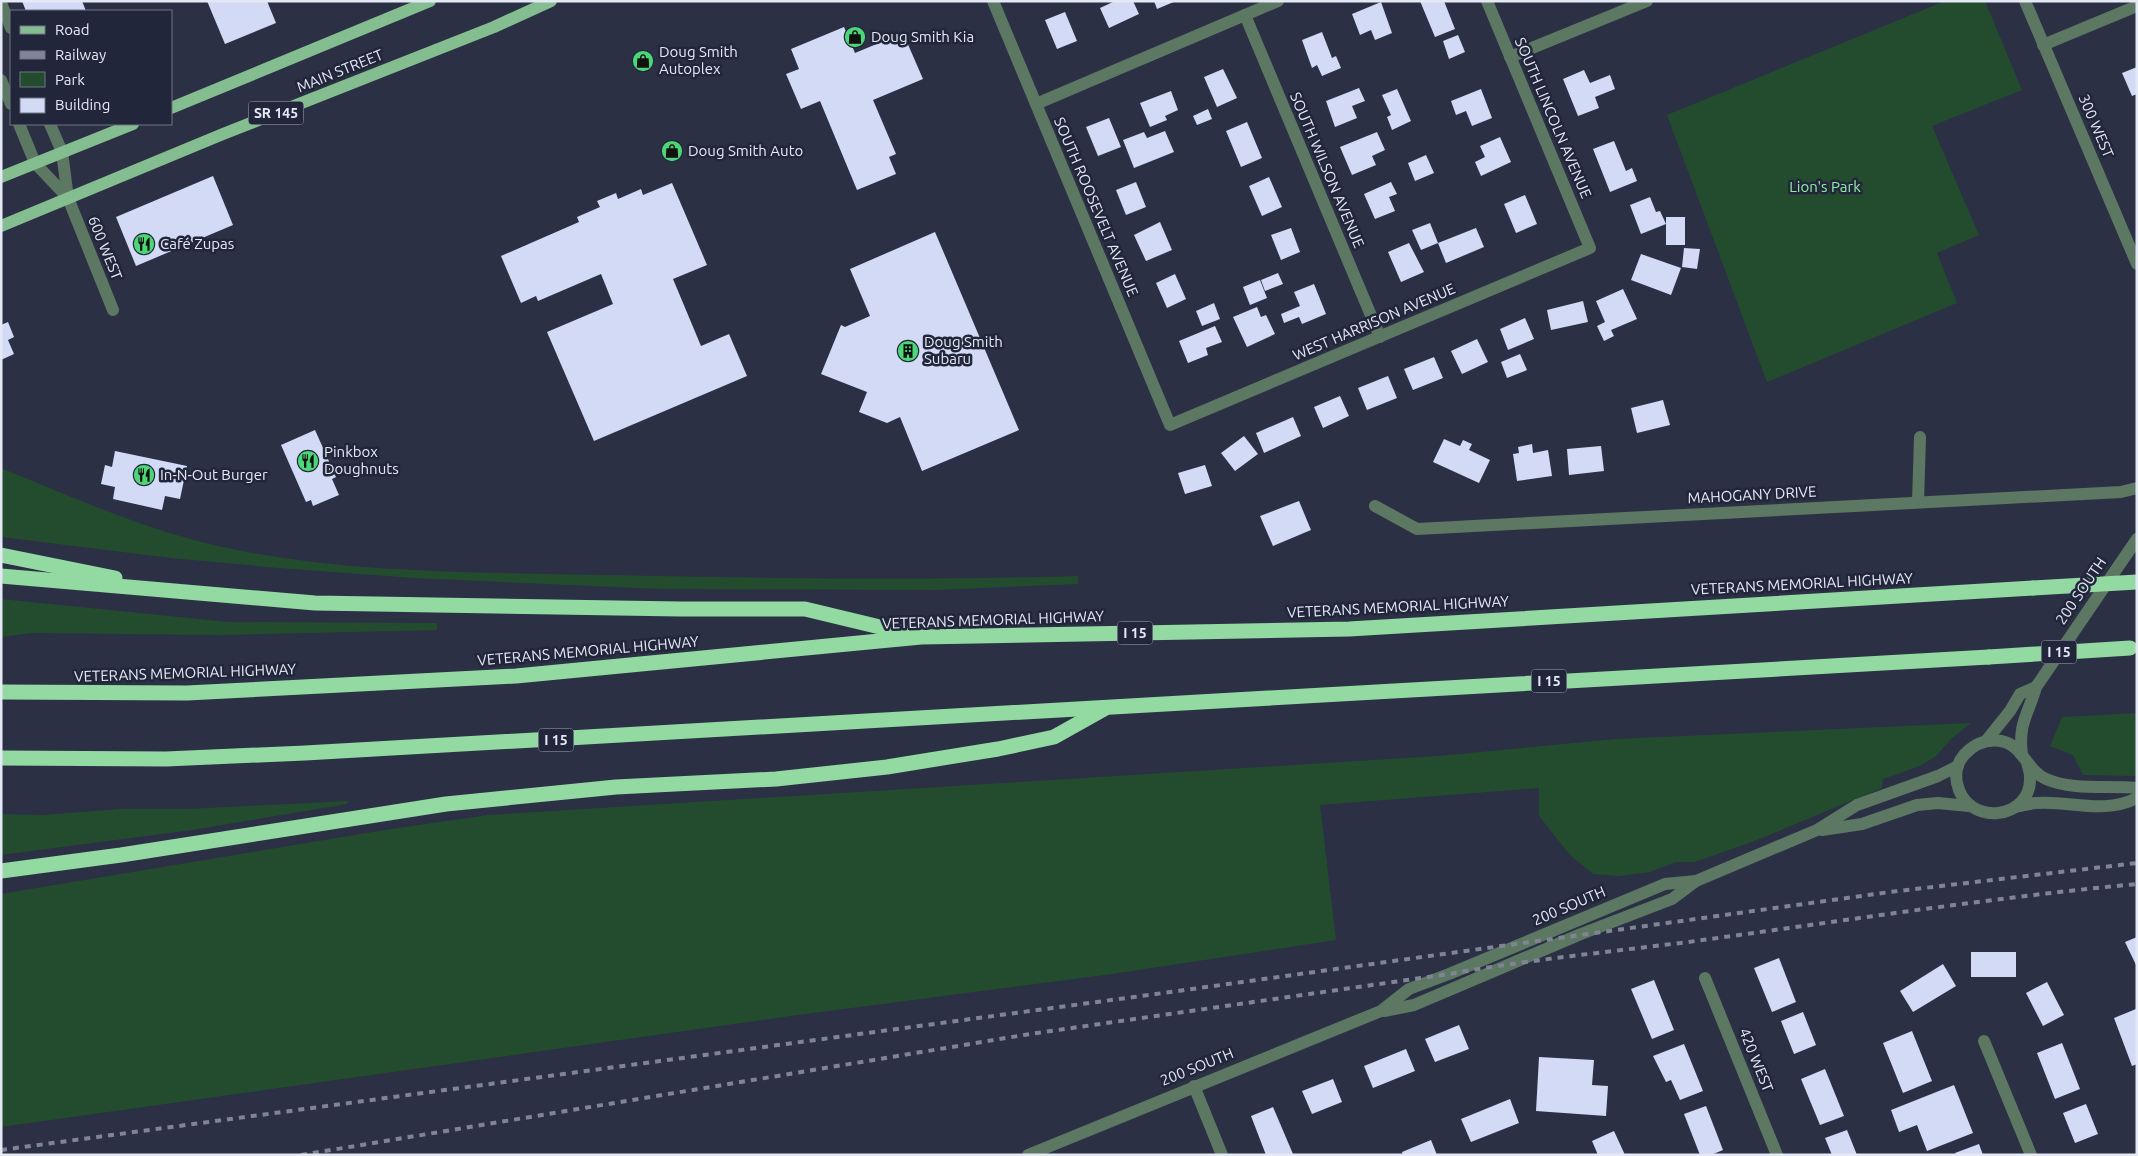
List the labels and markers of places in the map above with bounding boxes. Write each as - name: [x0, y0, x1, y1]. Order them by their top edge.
- shop icon: Doug Smith Kia: [843, 25, 867, 49]
- place label: Doug Smith Kia: [871, 28, 974, 45]
- place label: Doug Smith Autoplex: [659, 43, 738, 77]
- shop icon: Doug Smith Autoplex: [631, 49, 655, 73]
- shop icon: Doug Smith Auto: [660, 139, 684, 163]
- place label: Doug Smith Auto: [688, 142, 803, 159]
- restaurant icon: Café Zupas: [132, 232, 156, 256]
- place label: Café Zupas: [160, 235, 234, 252]
- place label: Doug Smith Subaru: [924, 333, 1003, 367]
- building icon: Doug Smith Subaru: [896, 339, 920, 363]
- place label: Pinkbox Doughnuts: [324, 443, 399, 477]
- restaurant icon: Pinkbox Doughnuts: [296, 449, 320, 473]
- restaurant icon: In-N-Out Burger: [132, 463, 156, 487]
- place label: In-N-Out Burger: [160, 466, 268, 483]

